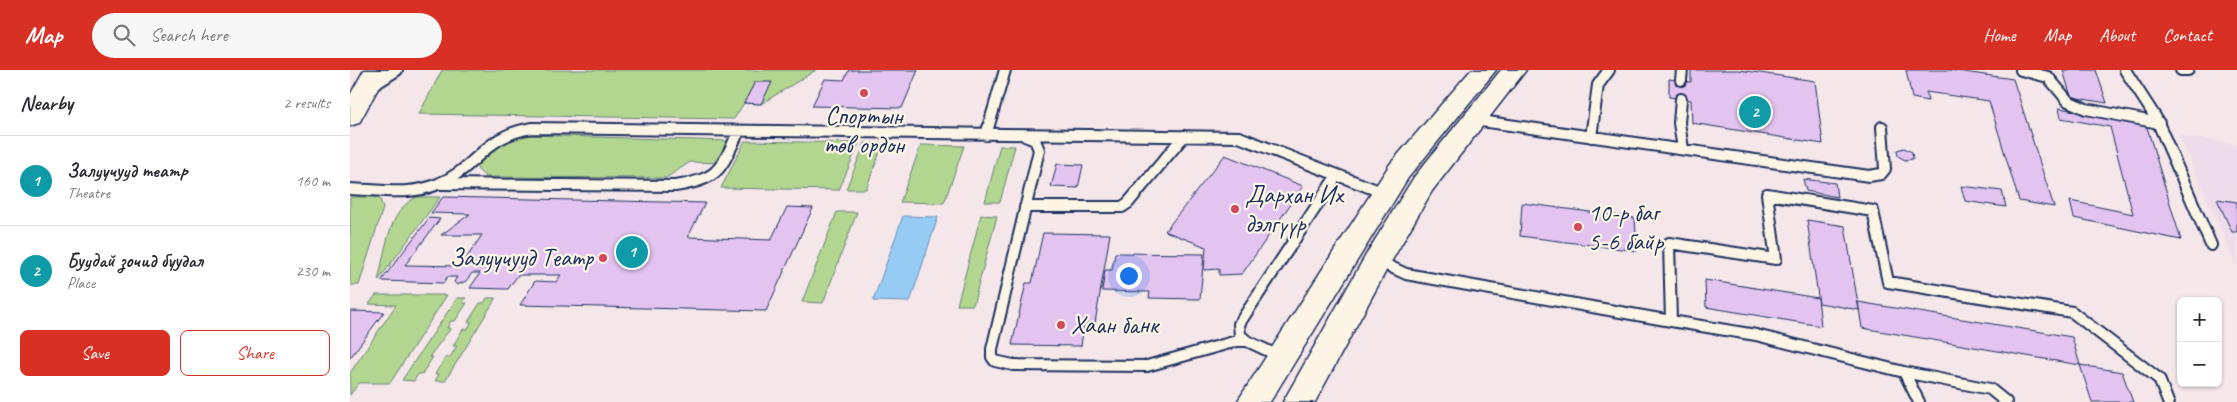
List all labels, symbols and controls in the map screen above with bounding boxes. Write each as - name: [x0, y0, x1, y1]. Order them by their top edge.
- search box: [92, 13, 442, 58]
- text: Map: [25, 20, 62, 50]
- icon: search: [110, 21, 138, 49]
- text: Search here: [150, 23, 228, 47]
- text: Home: [1983, 24, 2016, 46]
- text: Map: [2044, 24, 2071, 46]
- text: About: [2099, 24, 2135, 46]
- text: Contact: [2163, 24, 2212, 46]
- marker: Спортын төв ордон: [858, 87, 870, 99]
- text: Nearby: [20, 90, 73, 116]
- text: 2 results: [283, 93, 330, 113]
- pin: 2: [1739, 93, 1771, 131]
- place label: Спортын төв ордон: [824, 100, 906, 161]
- text: Залуучууд театр: [67, 159, 188, 183]
- text: 1: [32, 171, 40, 191]
- text: 160 m: [296, 171, 330, 191]
- place label: Дархан Их дэлгүүр: [1245, 179, 1345, 240]
- text: Theatre: [67, 183, 110, 203]
- place label: 10-р баг 5-6 байр: [1588, 197, 1665, 258]
- marker: Дархан Их дэлгүүр: [1229, 203, 1241, 215]
- marker: 10-р баг 5-6 байр: [1572, 221, 1584, 233]
- pin: 1: [616, 233, 648, 271]
- place label: Залуучууд Театр: [449, 242, 595, 274]
- text: Буудай зочид буудал: [67, 249, 203, 273]
- marker: Залуучууд Театр: [597, 252, 609, 264]
- text: 2: [32, 261, 40, 281]
- text: 230 m: [296, 261, 330, 281]
- your location: [1116, 263, 1142, 289]
- text: Place: [67, 273, 95, 293]
- map controls: [2177, 297, 2222, 387]
- button: +: [2177, 297, 2222, 342]
- place label: Хаан банк: [1071, 309, 1161, 341]
- marker: Хаан банк: [1055, 319, 1067, 331]
- button: Save: [20, 330, 170, 376]
- button: Share: [180, 330, 330, 376]
- button: −: [2177, 342, 2222, 387]

